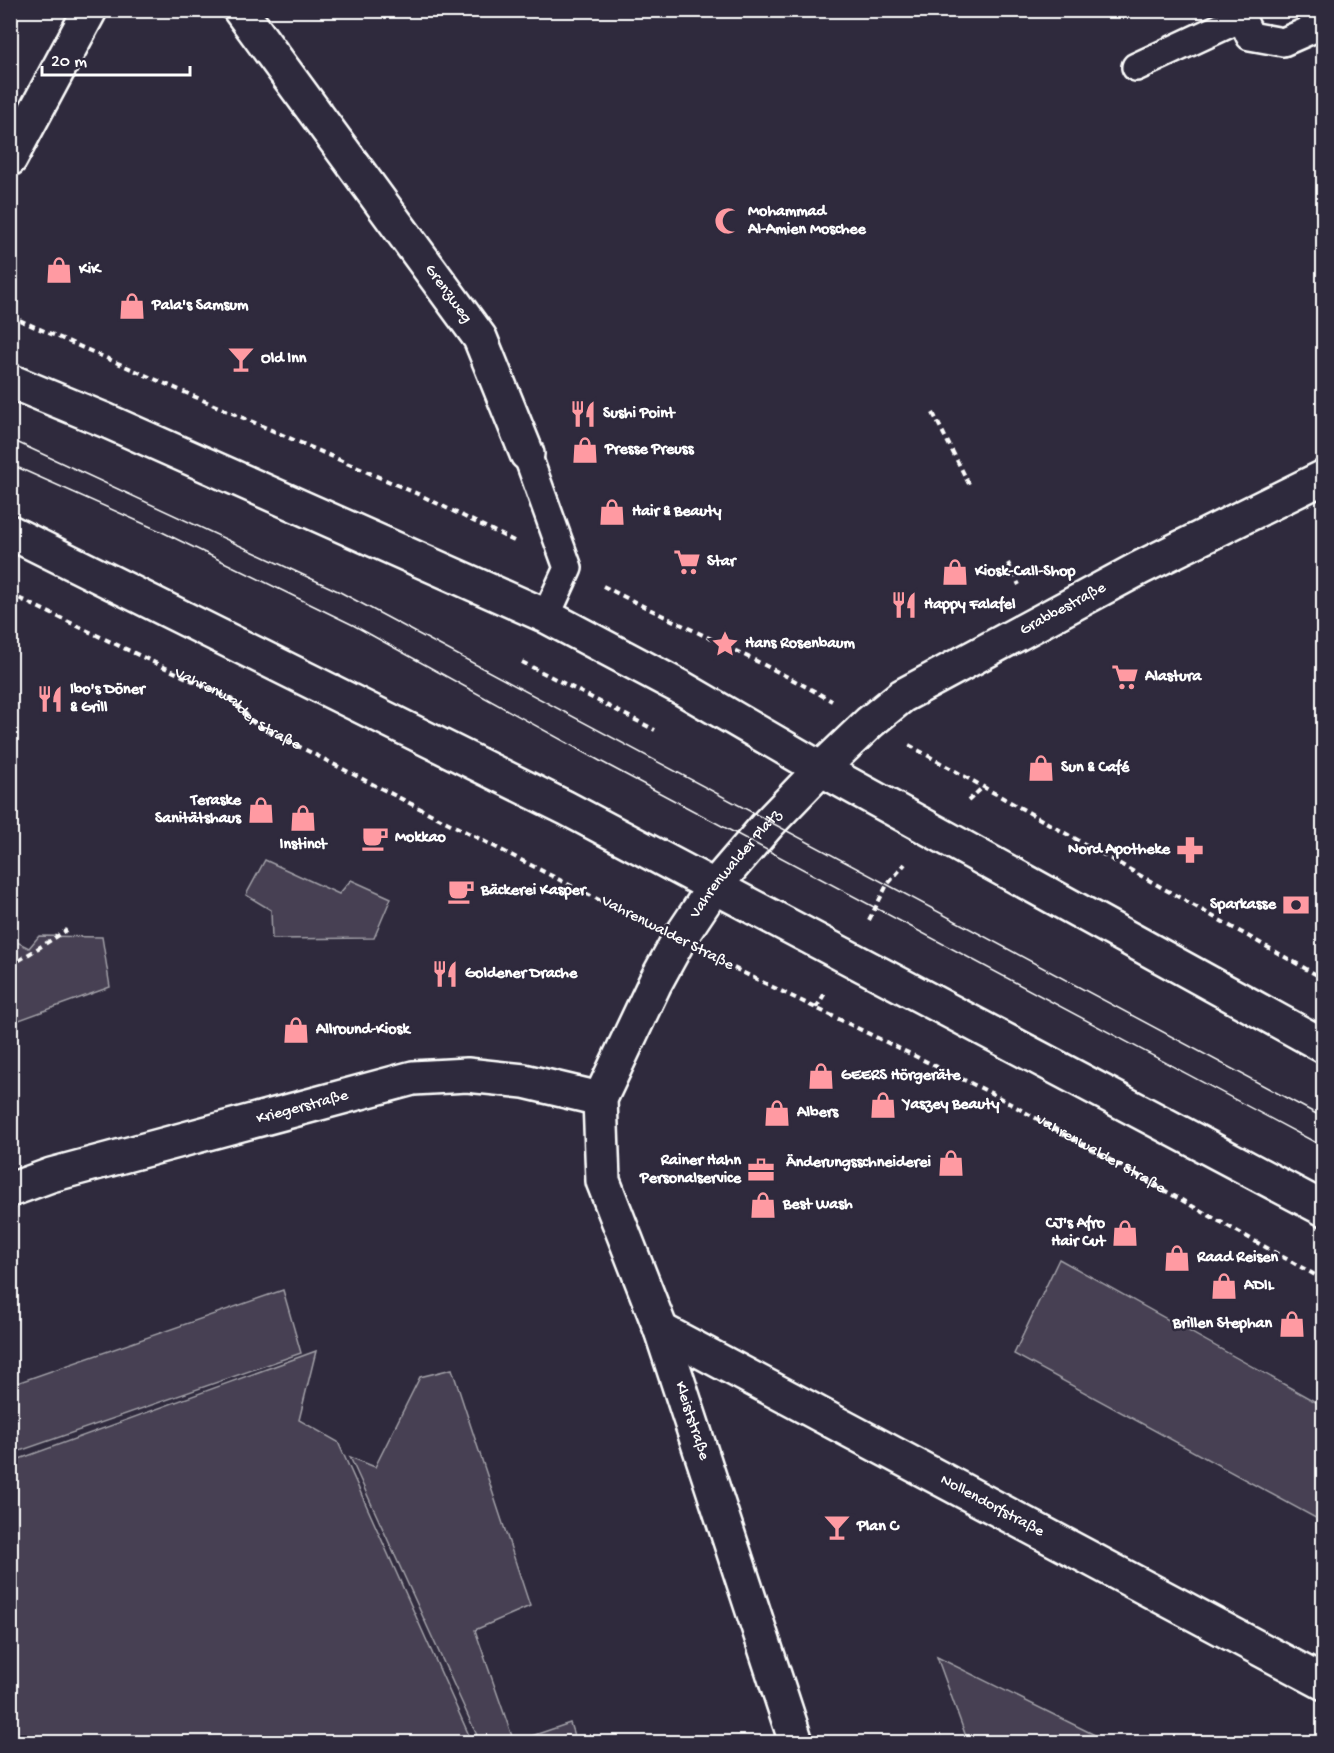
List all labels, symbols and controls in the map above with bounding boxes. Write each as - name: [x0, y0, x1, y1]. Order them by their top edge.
- scale bar: [42, 39, 190, 77]
- text: 20 m: [51, 52, 87, 73]
- place label: Mohammad Al-Amien Moschee: [747, 203, 866, 240]
- mosque icon: Mohammad Al-Amien Moschee: [713, 206, 743, 236]
- shop icon: KiK: [44, 255, 74, 285]
- place label: KiK: [78, 261, 102, 280]
- street label: Grenzweg: [420, 261, 476, 327]
- shop icon: Pala's Samsum: [117, 291, 147, 321]
- place label: Pala's Samsum: [151, 297, 249, 316]
- bar icon: Old Inn: [226, 344, 256, 374]
- place label: Old Inn: [261, 350, 307, 369]
- restaurant icon: Sushi Point: [568, 399, 598, 429]
- place label: Sushi Point: [603, 405, 676, 424]
- shop icon: Presse Preuss: [570, 435, 600, 465]
- place label: Presse Preuss: [604, 441, 695, 460]
- shop icon: Hair & Beauty: [597, 497, 627, 527]
- place label: Hair & Beauty: [632, 503, 721, 522]
- supermarket icon: Star: [672, 547, 702, 577]
- place label: Star: [707, 553, 738, 572]
- shop icon: Kiosk-Call-Shop: [940, 557, 970, 587]
- place label: Kiosk-Call-Shop: [974, 563, 1076, 582]
- street label: Grabbestraße: [1017, 578, 1110, 640]
- restaurant icon: Happy Falafel: [889, 590, 919, 620]
- place label: Happy Falafel: [924, 595, 1016, 615]
- place icon: Hans Rosenbaum: [710, 629, 740, 659]
- place label: Hans Rosenbaum: [745, 635, 856, 654]
- supermarket icon: Alastura: [1110, 662, 1140, 692]
- street label: Vahrenwalder Straße: [170, 663, 304, 756]
- place label: Alastura: [1144, 668, 1202, 687]
- place label: Ibo's Döner & Grill: [70, 681, 147, 718]
- restaurant icon: Ibo's Döner & Grill: [35, 684, 65, 714]
- shop icon: Sun & Café: [1026, 753, 1056, 783]
- place label: Sun & Café: [1061, 758, 1130, 778]
- place label: Teraske Sanitätshaus: [155, 792, 242, 829]
- shop icon: Teraske Sanitätshaus: [246, 795, 276, 825]
- shop icon: Instinct: [288, 803, 318, 833]
- street label: Vahrenwalder Platz: [686, 805, 786, 923]
- cafe icon: Mokkao: [360, 823, 390, 853]
- place label: Mokkao: [395, 829, 447, 848]
- pharmacy icon: Nord Apotheke: [1175, 835, 1205, 865]
- place label: Instinct: [280, 836, 328, 855]
- place label: Nord Apotheke: [1068, 841, 1171, 860]
- cafe icon: Bäckerei Kasper: [446, 876, 476, 906]
- place label: Bäckerei Kasper: [480, 882, 588, 901]
- bank icon: Sparkasse: [1281, 890, 1311, 920]
- street label: Vahrenwalder Straße: [597, 892, 737, 976]
- place label: Sparkasse: [1210, 896, 1277, 915]
- restaurant icon: Goldener Drache: [430, 959, 460, 989]
- place label: Goldener Drache: [465, 965, 578, 984]
- shop icon: Allround-Kiosk: [281, 1015, 311, 1045]
- place label: Allround-Kiosk: [315, 1021, 411, 1040]
- shop icon: GEERS Hörgeräte: [806, 1061, 836, 1091]
- place label: GEERS Hörgeräte: [841, 1067, 961, 1086]
- street label: Kriegerstraße: [254, 1086, 351, 1129]
- shop icon: Yaszey Beauty: [868, 1090, 898, 1120]
- place label: Yaszey Beauty: [901, 1096, 1000, 1115]
- shop icon: Albers: [762, 1098, 792, 1128]
- place label: Albers: [796, 1104, 839, 1123]
- street label: Vahrenwalder Straße: [1031, 1110, 1169, 1199]
- shop icon: Änderungsschneiderei: [936, 1148, 966, 1178]
- place label: Rainer Hahn Personalservice: [639, 1152, 742, 1189]
- place label: Änderungsschneiderei: [785, 1154, 932, 1173]
- office icon: Rainer Hahn Personalservice: [746, 1155, 776, 1185]
- shop icon: Best Wash: [748, 1190, 778, 1220]
- place label: Best Wash: [782, 1196, 853, 1215]
- place label: CJ's Afro Hair Cut: [1045, 1214, 1106, 1252]
- shop icon: CJ's Afro Hair Cut: [1110, 1218, 1140, 1248]
- shop icon: Raad Reisen: [1162, 1243, 1192, 1273]
- place label: Raad Reisen: [1196, 1249, 1279, 1268]
- shop icon: ADIL: [1209, 1271, 1239, 1301]
- place label: ADIL: [1243, 1277, 1275, 1296]
- shop icon: Brillen Stephan: [1277, 1309, 1307, 1339]
- place label: Brillen Stephan: [1172, 1315, 1272, 1334]
- street label: Kleiststraße: [669, 1379, 713, 1463]
- street label: Nollendorfstraße: [937, 1471, 1048, 1542]
- bar icon: Plan C: [822, 1512, 852, 1542]
- place label: Plan C: [856, 1518, 900, 1537]

